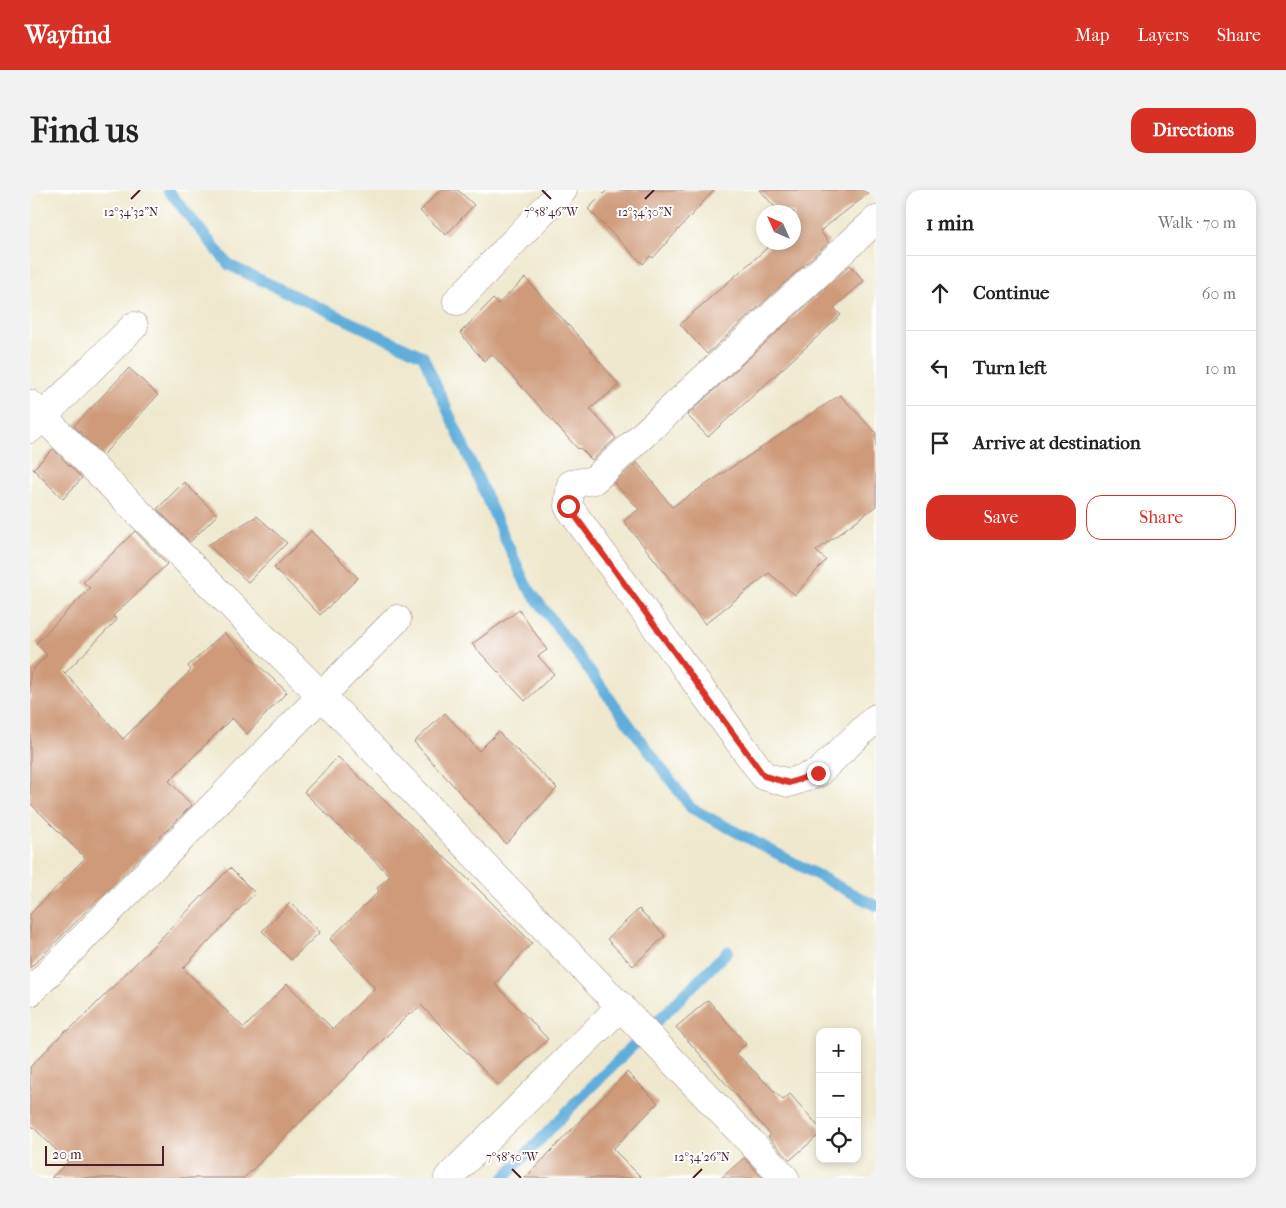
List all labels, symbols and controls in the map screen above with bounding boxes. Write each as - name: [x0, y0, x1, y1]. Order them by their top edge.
- text: Wayfind: [25, 21, 111, 49]
- text: Map: [1075, 25, 1109, 46]
- text: Layers: [1137, 25, 1189, 46]
- text: Share: [1217, 25, 1261, 46]
- button: Directions: [1131, 108, 1256, 153]
- text: Find us: [30, 110, 139, 151]
- text: 12°34'32"N: [104, 205, 158, 219]
- text: 7°58'46"W: [524, 205, 579, 219]
- text: 12°34'30"N: [618, 205, 672, 219]
- north arrow: [756, 205, 801, 250]
- text: 1 min: [926, 211, 974, 235]
- text: Walk · 70 m: [1158, 213, 1236, 232]
- icon: ahead: [926, 279, 954, 307]
- text: Continue: [973, 282, 1049, 304]
- text: 60 m: [1202, 284, 1236, 303]
- icon: left: [926, 354, 954, 382]
- text: Turn left: [973, 357, 1047, 379]
- text: 10 m: [1205, 359, 1236, 378]
- icon: arrive: [926, 429, 954, 457]
- text: Arrive at destination: [973, 432, 1141, 454]
- route start: [557, 495, 580, 518]
- button: Save: [926, 495, 1076, 540]
- button: Share: [1086, 495, 1236, 540]
- route end: [807, 762, 830, 785]
- map controls: [816, 1028, 861, 1163]
- button: +: [816, 1028, 861, 1073]
- button: −: [816, 1073, 861, 1118]
- button: locate: [816, 1118, 861, 1163]
- scale bar: [45, 1143, 164, 1166]
- text: 20 m: [52, 1146, 82, 1163]
- text: 7°58'50"W: [486, 1150, 539, 1164]
- text: 12°34'26"N: [674, 1150, 730, 1164]

